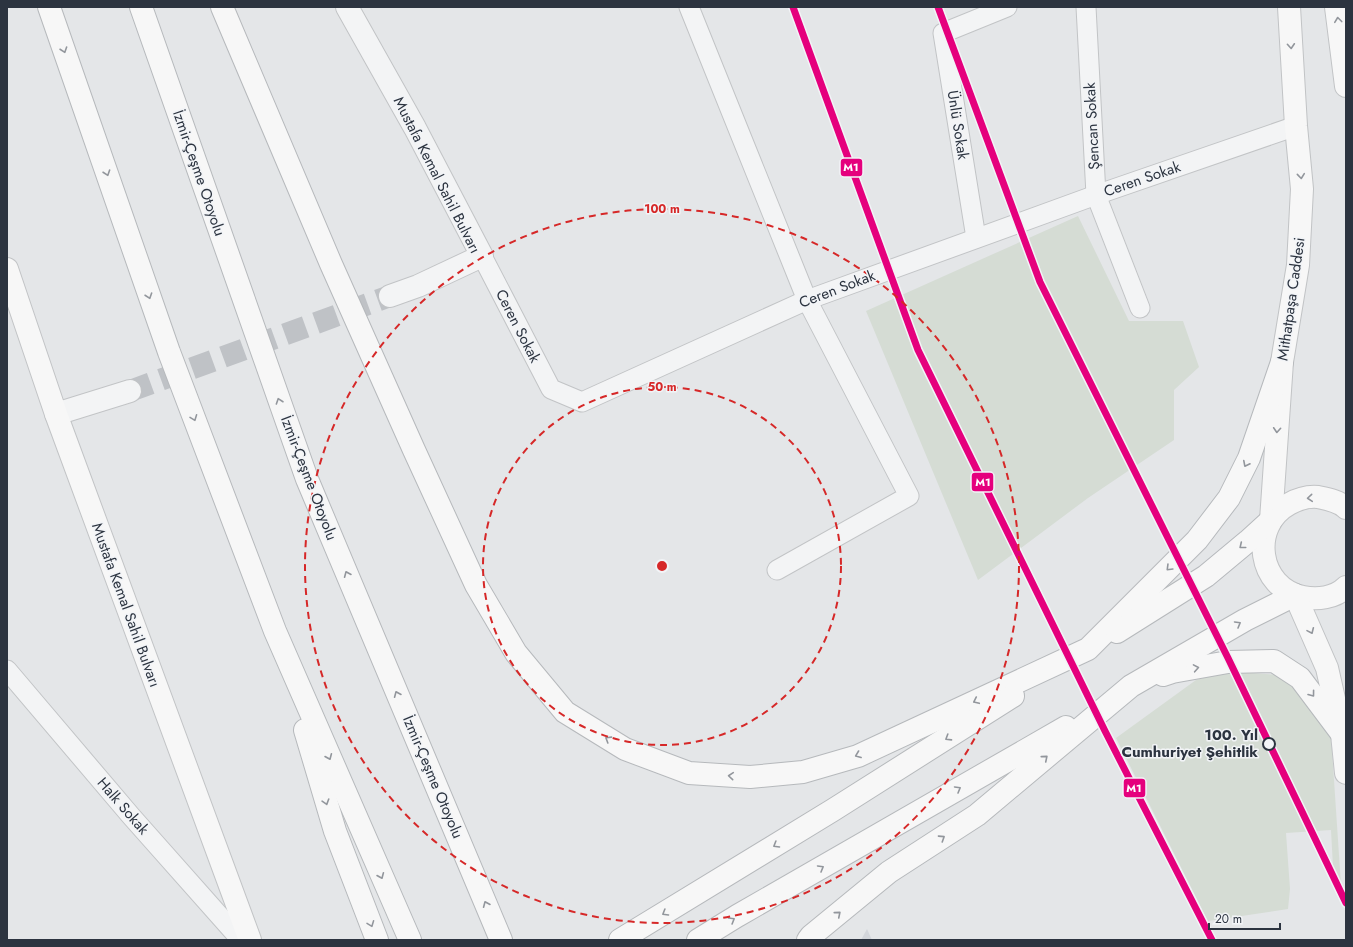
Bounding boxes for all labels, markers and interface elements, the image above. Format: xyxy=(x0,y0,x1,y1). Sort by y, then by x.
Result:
one-way arrow xyxy=(1334,16,1343,23)
one-way arrow xyxy=(1287,43,1296,49)
one-way arrow xyxy=(59,47,68,54)
street label: Şencan Sokak xyxy=(1079,81,1105,170)
street label: Ünlü Sokak xyxy=(942,89,974,162)
street label: Mustafa Kemal Sahil Bulvarı xyxy=(388,93,486,257)
street label: İzmir-Çeşme Otoyolu xyxy=(167,107,231,239)
street label: Ceren Sokak xyxy=(1101,155,1184,202)
line badge: M1 xyxy=(840,158,863,177)
text: M1 xyxy=(843,159,859,175)
one-way arrow xyxy=(102,170,110,177)
one-way arrow xyxy=(1296,172,1305,179)
text: 100 m xyxy=(644,200,680,218)
street label: Mithatpaşa Caddesi xyxy=(1271,236,1311,362)
street label: Ceren Sokak xyxy=(796,264,879,314)
street label: Ceren Sokak xyxy=(490,285,546,367)
one-way arrow xyxy=(145,292,153,299)
text: 50 m xyxy=(647,378,677,396)
one-way arrow xyxy=(276,398,284,405)
street label: İzmir-Çeşme Otoyolu xyxy=(275,413,343,543)
one-way arrow xyxy=(190,414,198,421)
one-way arrow xyxy=(1273,427,1282,433)
one-way arrow xyxy=(1243,460,1251,467)
line badge: M1 xyxy=(971,472,994,492)
text: M1 xyxy=(975,474,991,490)
one-way arrow xyxy=(1307,493,1313,502)
street label: Mustafa Kemal Sahil Bulvarı xyxy=(86,520,166,690)
one-way arrow xyxy=(1240,541,1247,548)
centre of rings xyxy=(655,559,669,573)
one-way arrow xyxy=(1166,563,1174,571)
one-way arrow xyxy=(344,571,352,579)
one-way arrow xyxy=(1234,622,1241,629)
one-way arrow xyxy=(1306,627,1314,634)
one-way arrow xyxy=(1193,664,1199,673)
one-way arrow xyxy=(1307,690,1314,697)
one-way arrow xyxy=(394,691,402,698)
one-way arrow xyxy=(973,696,980,704)
street label: İzmir-Çeşme Otoyolu xyxy=(397,712,469,842)
place label: 100. Yıl Cumhuriyet Şehitlik xyxy=(1121,724,1258,763)
one-way arrow xyxy=(945,733,952,740)
one-way arrow xyxy=(605,736,612,744)
marker: 100. Yıl Cumhuriyet Şehitlik xyxy=(1262,737,1276,751)
one-way arrow xyxy=(855,751,862,759)
one-way arrow xyxy=(325,753,333,760)
one-way arrow xyxy=(1040,756,1048,763)
one-way arrow xyxy=(728,771,734,780)
street label: Halk Sokak xyxy=(92,773,154,840)
line badge: M1 xyxy=(1123,778,1146,798)
text: M1 xyxy=(1126,780,1142,796)
one-way arrow xyxy=(954,787,961,794)
one-way arrow xyxy=(321,799,330,806)
one-way arrow xyxy=(938,835,945,843)
one-way arrow xyxy=(773,840,780,848)
one-way arrow xyxy=(817,866,824,873)
one-way arrow xyxy=(376,872,384,879)
one-way arrow xyxy=(483,901,491,909)
scale bar xyxy=(1209,905,1280,931)
one-way arrow xyxy=(662,908,669,915)
text: 20 m xyxy=(1215,910,1242,928)
one-way arrow xyxy=(833,912,840,919)
one-way arrow xyxy=(728,917,735,924)
one-way arrow xyxy=(367,921,375,928)

